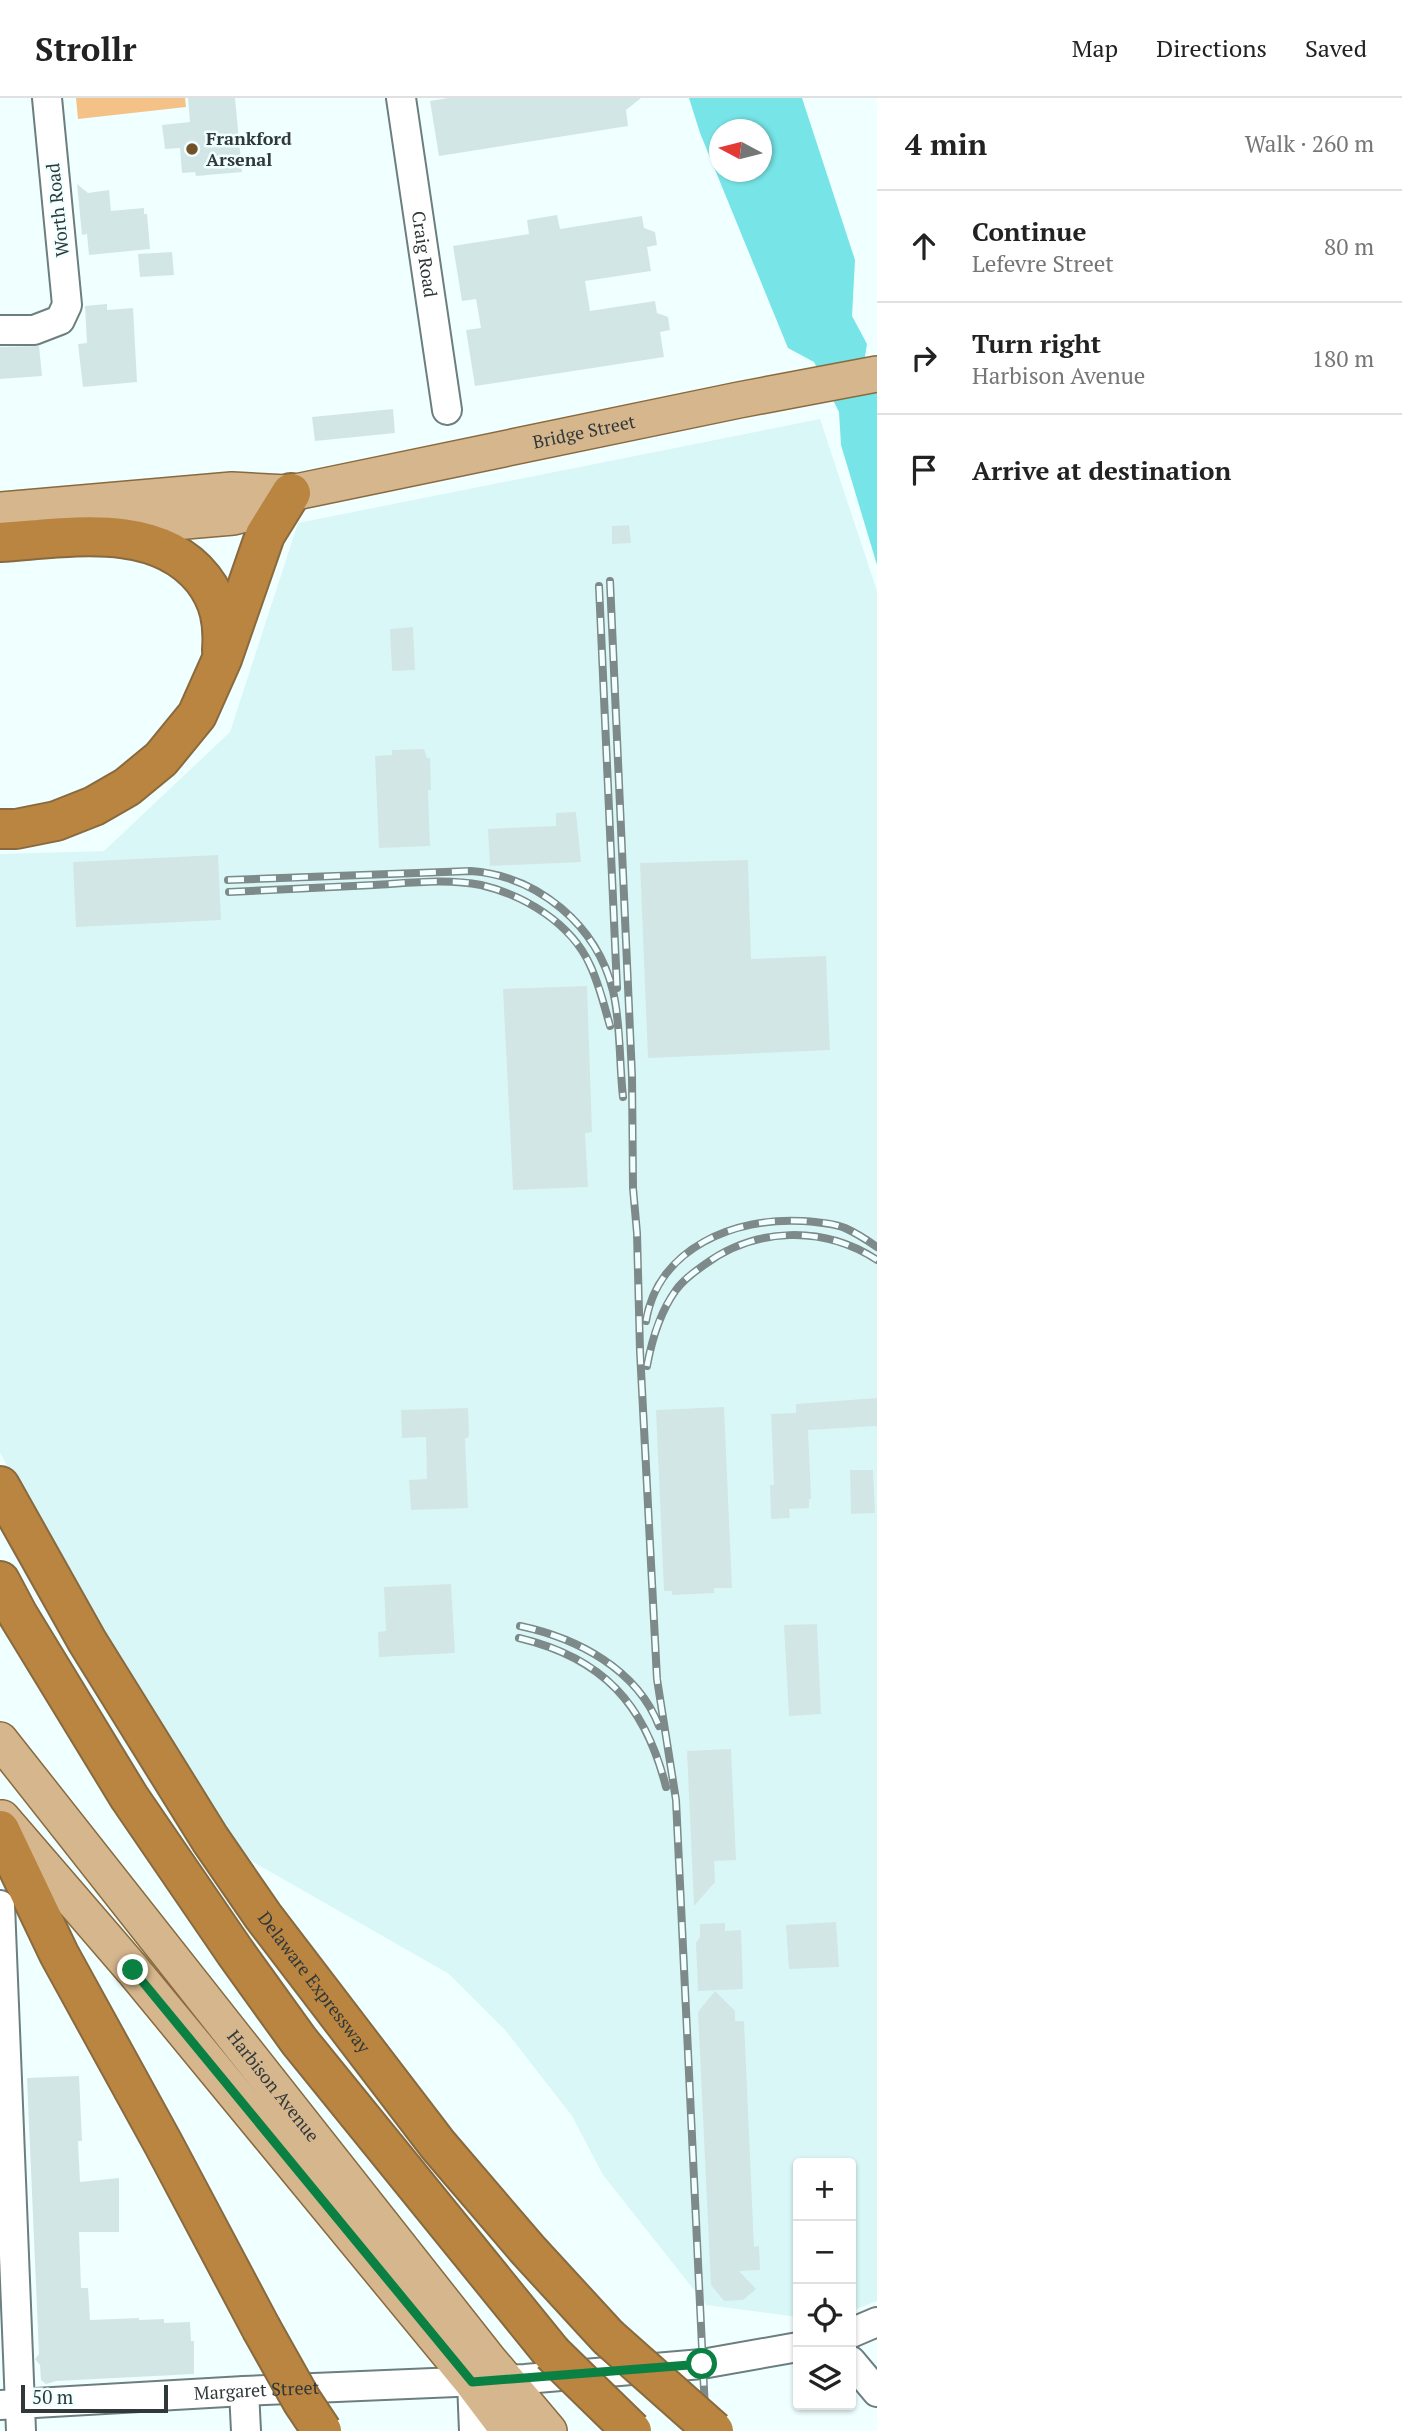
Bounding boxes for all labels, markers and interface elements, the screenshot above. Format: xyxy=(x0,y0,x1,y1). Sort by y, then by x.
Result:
text: Strollr xyxy=(35,27,137,70)
text: Map xyxy=(1072,32,1118,64)
text: Directions xyxy=(1156,32,1267,64)
text: Saved xyxy=(1305,32,1367,64)
north arrow xyxy=(709,119,772,182)
text: 4 min xyxy=(905,124,987,164)
place label: Frankford Arsenal xyxy=(206,126,292,171)
text: Walk · 260 m xyxy=(1245,128,1374,159)
marker: Frankford Arsenal xyxy=(184,141,200,157)
street label: Worth Road xyxy=(40,162,74,258)
street label: Craig Road xyxy=(407,209,443,299)
text: Continue xyxy=(972,214,1086,248)
icon: ahead xyxy=(905,227,943,265)
text: 80 m xyxy=(1324,231,1374,262)
text: Lefevre Street xyxy=(972,248,1114,279)
text: Turn right xyxy=(972,326,1101,360)
icon: right xyxy=(905,339,943,377)
text: 180 m xyxy=(1312,343,1374,374)
text: Harbison Avenue xyxy=(972,360,1145,391)
street label: Bridge Street xyxy=(530,409,638,454)
icon: arrive xyxy=(905,451,943,489)
text: Arrive at destination xyxy=(972,453,1231,487)
street label: Delaware Expressway xyxy=(253,1906,377,2058)
route end xyxy=(117,1954,148,1985)
street label: Harbison Avenue xyxy=(222,2025,325,2146)
map controls xyxy=(793,2158,856,2410)
button: + xyxy=(793,2158,856,2221)
button: − xyxy=(793,2221,856,2284)
button: locate xyxy=(793,2284,856,2347)
button: layers xyxy=(793,2347,856,2410)
route start xyxy=(686,2348,717,2379)
street label: Margaret Street xyxy=(193,2375,320,2405)
scale bar xyxy=(21,2382,168,2414)
text: 50 m xyxy=(32,2384,73,2409)

